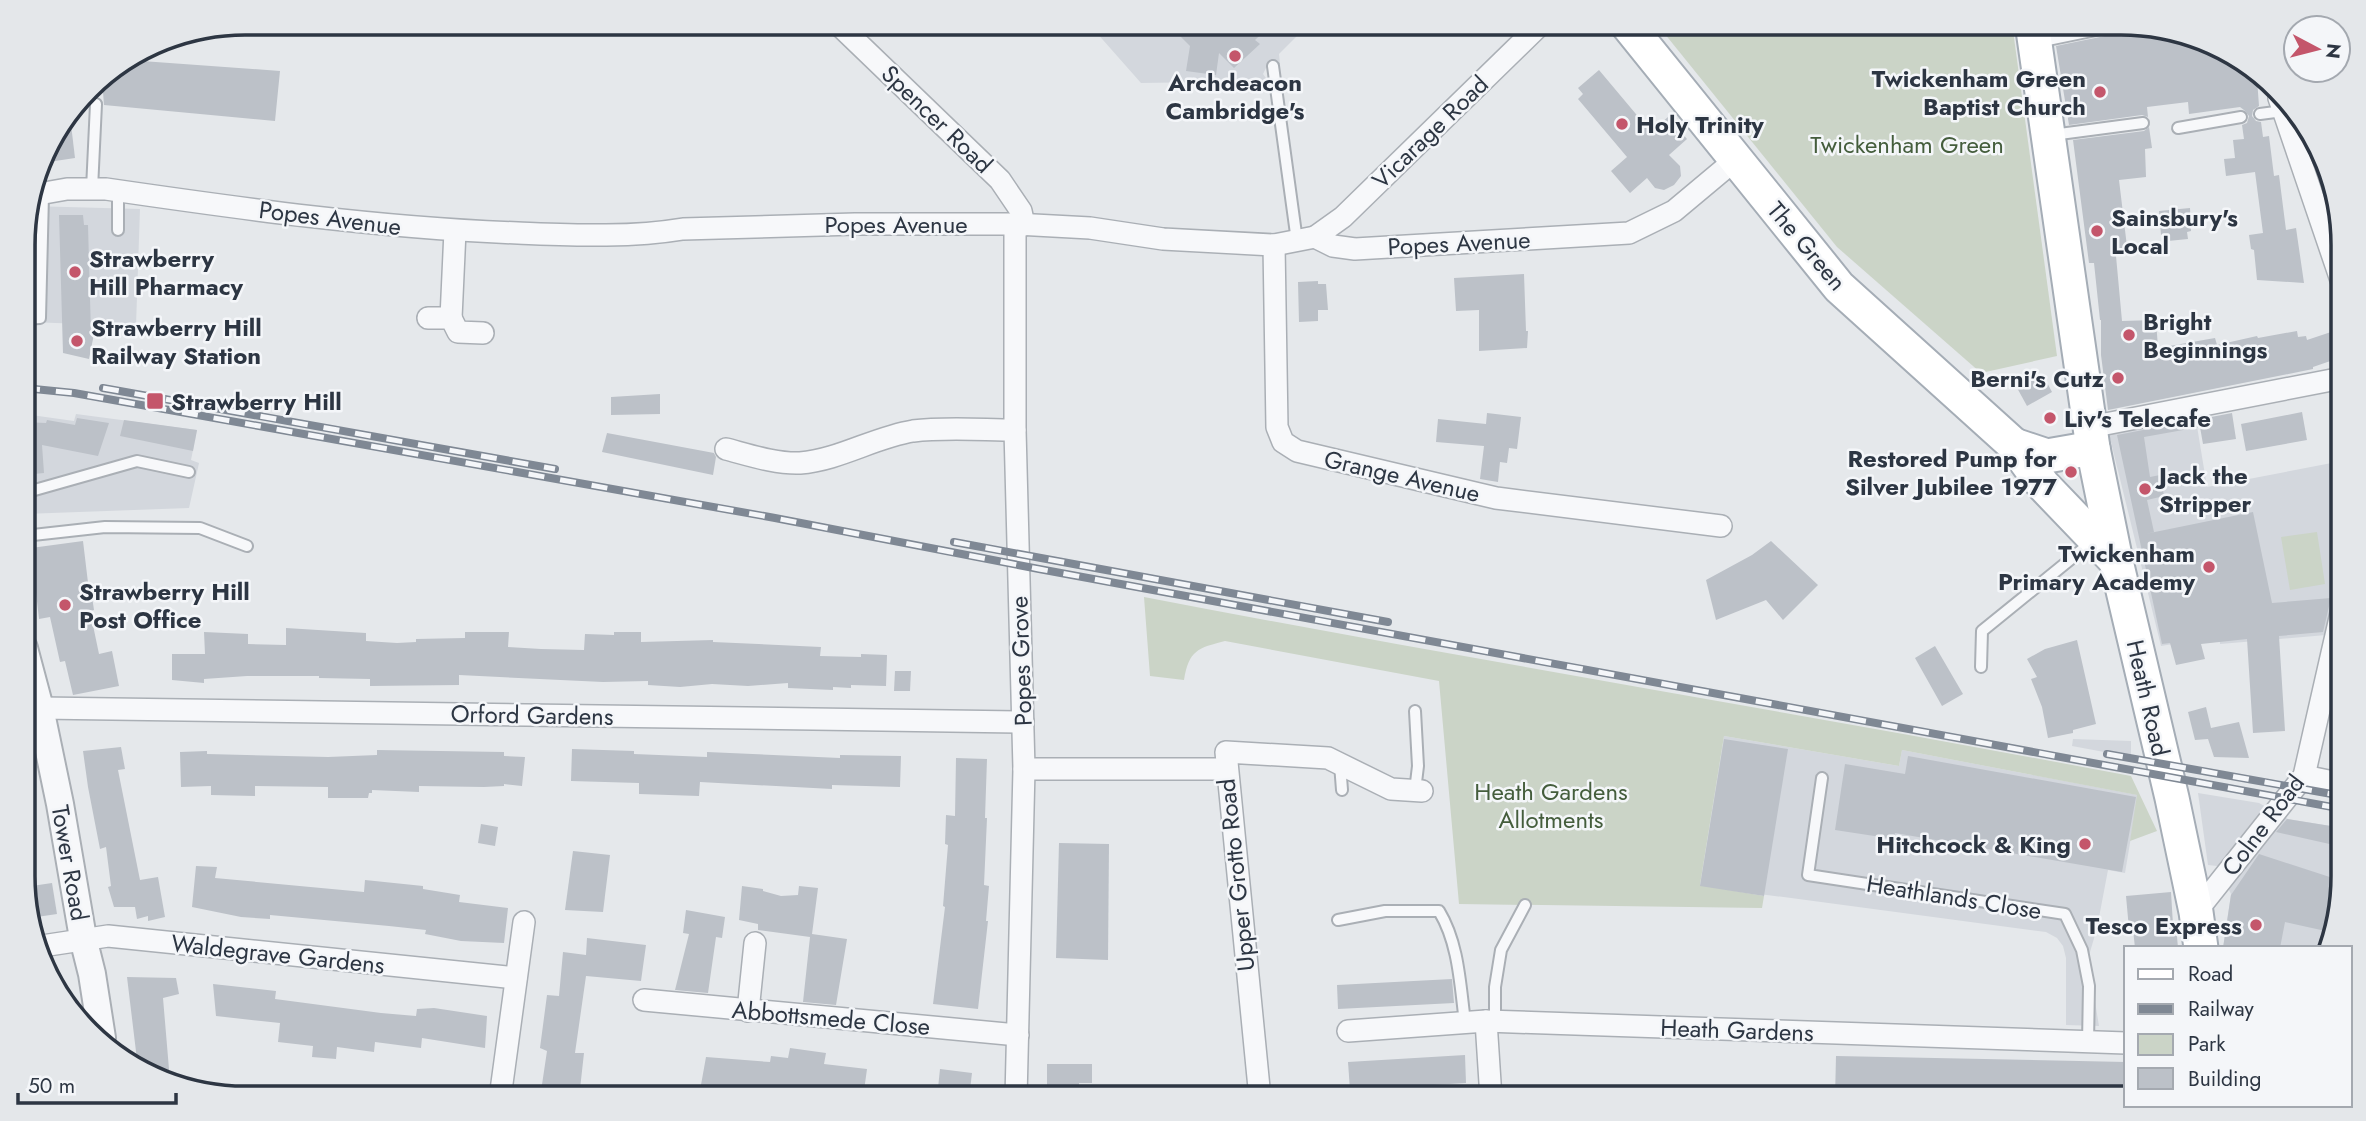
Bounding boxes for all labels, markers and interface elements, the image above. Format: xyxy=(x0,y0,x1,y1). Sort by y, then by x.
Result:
north arrow xyxy=(2282,14,2352,84)
text: N xyxy=(2319,42,2348,60)
marker: Archdeacon Cambridge's xyxy=(1227,48,1243,64)
street label: Spencer Road xyxy=(873,57,1001,181)
place label: Twickenham Green Baptist Church xyxy=(1872,61,2086,124)
place label: Archdeacon Cambridge's xyxy=(1165,65,1305,128)
street label: Vicarage Road xyxy=(1364,67,1496,197)
marker: Twickenham Green Baptist Church xyxy=(2092,84,2108,100)
place label: Holy Trinity xyxy=(1636,107,1764,142)
marker: Holy Trinity xyxy=(1614,116,1630,132)
park label: Twickenham Green xyxy=(1810,127,2004,162)
street label: Popes Avenue xyxy=(257,192,403,244)
street label: The Green xyxy=(1759,194,1855,298)
place label: Sainsbury's Local xyxy=(2111,200,2238,263)
street label: Popes Avenue xyxy=(824,207,968,242)
street label: Popes Avenue xyxy=(1387,222,1531,264)
marker: Sainsbury's Local xyxy=(2089,223,2105,239)
place label: Strawberry Hill Pharmacy xyxy=(89,241,244,304)
marker: Strawberry Hill Pharmacy xyxy=(67,264,83,280)
place label: Bright Beginnings xyxy=(2143,304,2268,367)
place label: Strawberry Hill Railway Station xyxy=(91,310,262,373)
marker: Bright Beginnings xyxy=(2121,327,2137,343)
marker: Strawberry Hill Railway Station xyxy=(69,333,85,349)
place label: Berni's Cutz xyxy=(1970,361,2104,396)
marker: Berni's Cutz xyxy=(2110,370,2126,386)
place label: Strawberry Hill xyxy=(171,384,342,419)
marker: Strawberry Hill xyxy=(145,391,165,411)
place label: Liv's Telecafe xyxy=(2064,401,2211,436)
marker: Liv's Telecafe xyxy=(2042,410,2058,426)
street label: Grange Avenue xyxy=(1321,441,1483,511)
place label: Restored Pump for Silver Jubilee 1977 xyxy=(1845,441,2058,504)
place label: Jack the Stripper xyxy=(2155,458,2251,521)
marker: Restored Pump for Silver Jubilee 1977 xyxy=(2063,464,2079,480)
marker: Jack the Stripper xyxy=(2137,481,2153,497)
place label: Twickenham Primary Academy xyxy=(1998,536,2195,599)
marker: Twickenham Primary Academy xyxy=(2201,559,2217,575)
place label: Strawberry Hill Post Office xyxy=(79,574,250,637)
street label: Popes Grove xyxy=(1001,595,1041,727)
marker: Strawberry Hill Post Office xyxy=(57,597,73,613)
street label: Heath Road xyxy=(2118,636,2178,760)
street label: Orford Gardens xyxy=(450,696,614,734)
street label: Colne Road xyxy=(2213,767,2313,883)
park label: Heath Gardens Allotments xyxy=(1474,774,1628,837)
street label: Upper Grotto Road xyxy=(1208,777,1264,973)
street label: Tower Road xyxy=(43,802,97,924)
place label: Hitchcock & King xyxy=(1876,827,2071,862)
marker: Hitchcock & King xyxy=(2077,836,2093,852)
street label: Heathlands Close xyxy=(1864,866,2044,928)
place label: Tesco Express xyxy=(2086,908,2242,943)
marker: Tesco Express xyxy=(2248,917,2264,933)
street label: Waldegrave Gardens xyxy=(170,925,386,983)
legend xyxy=(2124,946,2352,1107)
text: Road xyxy=(2188,959,2233,989)
street label: Abbottsmede Close xyxy=(730,992,932,1044)
text: Railway xyxy=(2188,994,2254,1024)
street label: Heath Gardens xyxy=(1660,1010,1814,1050)
text: Park xyxy=(2188,1029,2226,1059)
scale bar xyxy=(18,1062,175,1106)
text: Building xyxy=(2188,1064,2261,1094)
text: 50 m xyxy=(28,1071,75,1101)

